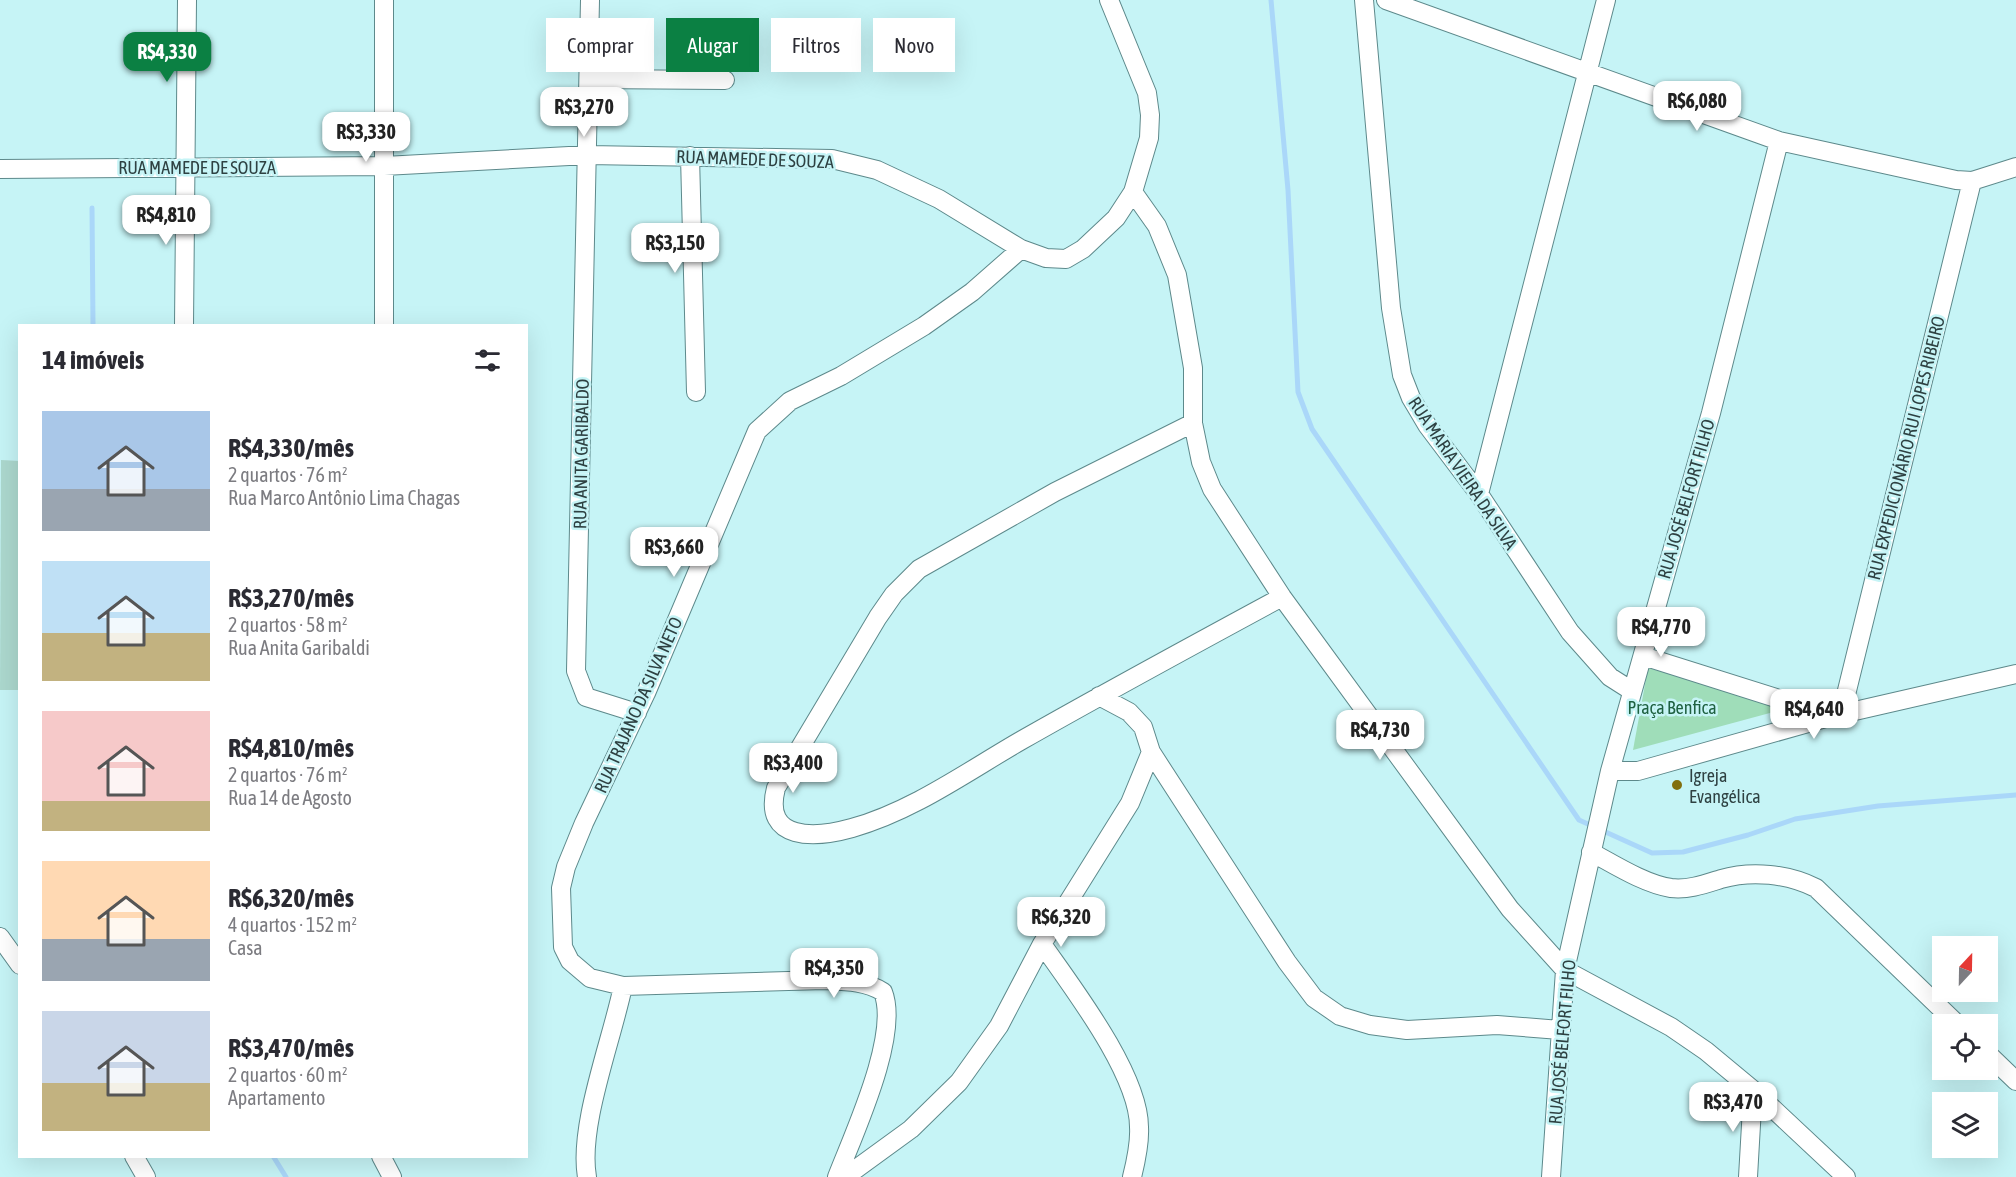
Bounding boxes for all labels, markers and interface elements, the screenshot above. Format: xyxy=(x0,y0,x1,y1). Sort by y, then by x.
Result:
chip: Comprar xyxy=(546,18,654,72)
chip: Alugar xyxy=(666,18,759,72)
chip: Filtros xyxy=(771,18,861,72)
chip: Novo xyxy=(873,18,955,72)
pin: R$4,330 xyxy=(112,32,222,83)
text: R$4,330 xyxy=(137,40,197,63)
pin: R$6,080 xyxy=(1642,81,1752,132)
pin: R$3,270 xyxy=(529,87,639,138)
text: R$6,080 xyxy=(1667,89,1727,112)
text: R$3,270 xyxy=(554,95,614,118)
pin: R$3,330 xyxy=(311,112,421,163)
text: R$3,330 xyxy=(336,120,396,143)
street label: RUA MAMEDE DE SOUZA xyxy=(676,146,834,172)
street label: RUA MAMEDE DE SOUZA xyxy=(118,157,276,178)
pin: R$4,810 xyxy=(111,195,221,246)
text: R$4,810 xyxy=(136,203,196,226)
pin: R$3,150 xyxy=(620,223,730,274)
text: R$3,150 xyxy=(645,231,705,254)
street label: RUA EXPEDICIONÁRIO RUI LOPES RIBEIRO xyxy=(1863,314,1949,582)
icon: filters xyxy=(471,344,504,377)
text: 14 imóveis xyxy=(42,345,144,375)
street label: RUA ANITA GARIBALDO xyxy=(569,379,593,529)
street label: RUA MARIA VIEIRA DA SILVA xyxy=(1404,393,1522,553)
street label: RUA JOSÉ BELFORT FILHO xyxy=(1653,417,1719,581)
text: R$4,330/mês xyxy=(228,433,354,463)
icon: home xyxy=(90,435,162,507)
text: 2 quartos · 76 m² xyxy=(228,463,348,486)
text: Rua Marco Antônio Lima Chagas xyxy=(228,486,460,509)
pin: R$3,660 xyxy=(619,527,729,578)
text: R$3,660 xyxy=(644,535,704,558)
text: R$3,270/mês xyxy=(228,583,354,613)
icon: home xyxy=(90,585,162,657)
pin: R$4,770 xyxy=(1606,607,1716,658)
text: 2 quartos · 58 m² xyxy=(228,613,348,636)
street label: RUA TRAJANO DA SILVA NETO xyxy=(590,614,686,796)
text: R$4,770 xyxy=(1631,615,1691,638)
text: Rua Anita Garibaldi xyxy=(228,636,370,659)
pin: R$4,640 xyxy=(1759,689,1869,740)
park label: Praça Benfica xyxy=(1627,697,1717,718)
text: R$4,640 xyxy=(1784,697,1844,720)
pin: R$4,730 xyxy=(1325,710,1435,761)
text: R$4,730 xyxy=(1350,718,1410,741)
text: R$4,810/mês xyxy=(228,733,354,763)
icon: home xyxy=(90,735,162,807)
pin: R$3,400 xyxy=(738,743,848,794)
text: R$3,400 xyxy=(763,751,823,774)
text: 2 quartos · 76 m² xyxy=(228,763,348,786)
place label: Igreja Evangélica xyxy=(1689,765,1761,807)
marker: Igreja Evangélica xyxy=(1670,778,1684,792)
text: Rua 14 de Agosto xyxy=(228,786,352,809)
text: R$6,320/mês xyxy=(228,883,354,913)
icon: home xyxy=(90,885,162,957)
pin: R$6,320 xyxy=(1006,897,1116,948)
text: R$6,320 xyxy=(1031,905,1091,928)
text: 4 quartos · 152 m² xyxy=(228,913,357,936)
text: Casa xyxy=(228,936,263,959)
north arrow xyxy=(1932,936,1998,1002)
map controls xyxy=(1932,936,1998,1158)
pin: R$4,350 xyxy=(779,948,889,999)
text: R$4,350 xyxy=(804,956,864,979)
street label: RUA JOSÉ BELFORT FILHO xyxy=(1544,959,1580,1125)
button: locate xyxy=(1932,1014,1998,1080)
text: R$3,470/mês xyxy=(228,1033,354,1063)
icon: home xyxy=(90,1035,162,1107)
text: 2 quartos · 60 m² xyxy=(228,1063,348,1086)
pin: R$3,470 xyxy=(1678,1082,1788,1133)
text: Apartamento xyxy=(228,1086,325,1109)
text: R$3,470 xyxy=(1703,1090,1763,1113)
button: layers xyxy=(1932,1092,1998,1158)

